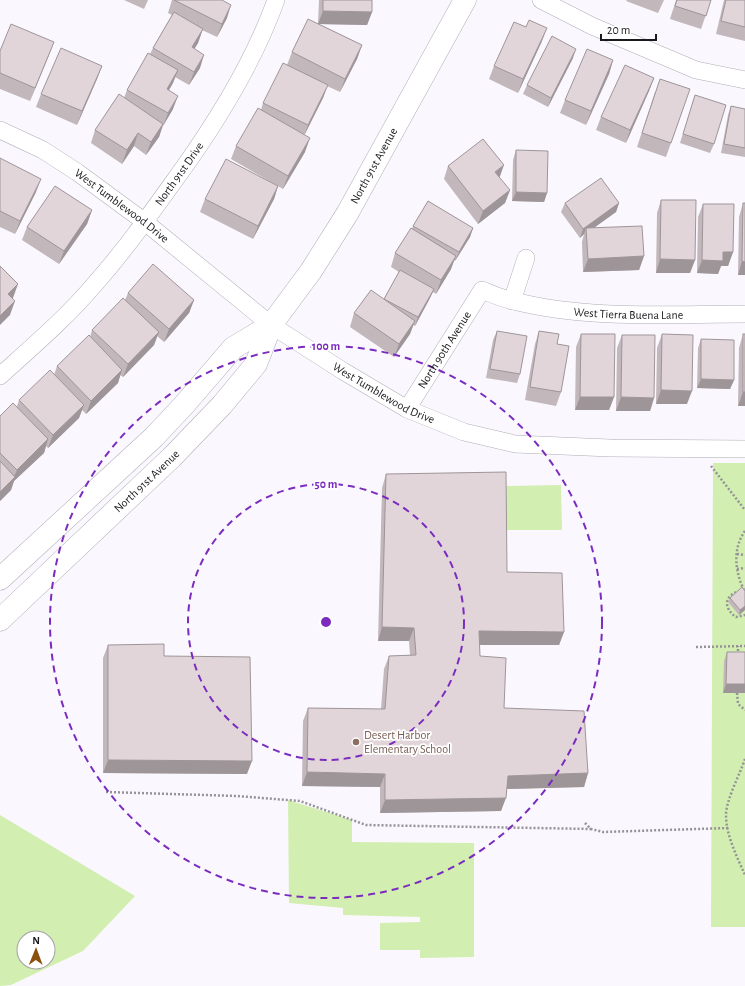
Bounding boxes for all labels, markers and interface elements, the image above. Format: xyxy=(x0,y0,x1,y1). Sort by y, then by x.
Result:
scale bar xyxy=(601,16,656,42)
text: 20 m xyxy=(607,24,630,36)
street label: North 91st Avenue xyxy=(348,126,399,206)
street label: North 91st Drive xyxy=(153,140,206,208)
street label: West Tumblewood Drive xyxy=(73,167,171,245)
street label: West Tierra Buena Lane xyxy=(573,305,683,321)
street label: North 90th Avenue xyxy=(416,309,473,391)
text: 100 m xyxy=(312,340,340,352)
street label: West Tumblewood Drive xyxy=(331,360,436,425)
street label: North 91st Avenue xyxy=(112,447,181,515)
text: 50 m xyxy=(315,478,338,490)
centre of rings xyxy=(319,615,333,629)
place label: Desert Harbor Elementary School xyxy=(364,729,451,756)
marker: Desert Harbor Elementary School xyxy=(351,737,361,747)
north arrow xyxy=(16,930,56,970)
text: N xyxy=(32,935,40,946)

